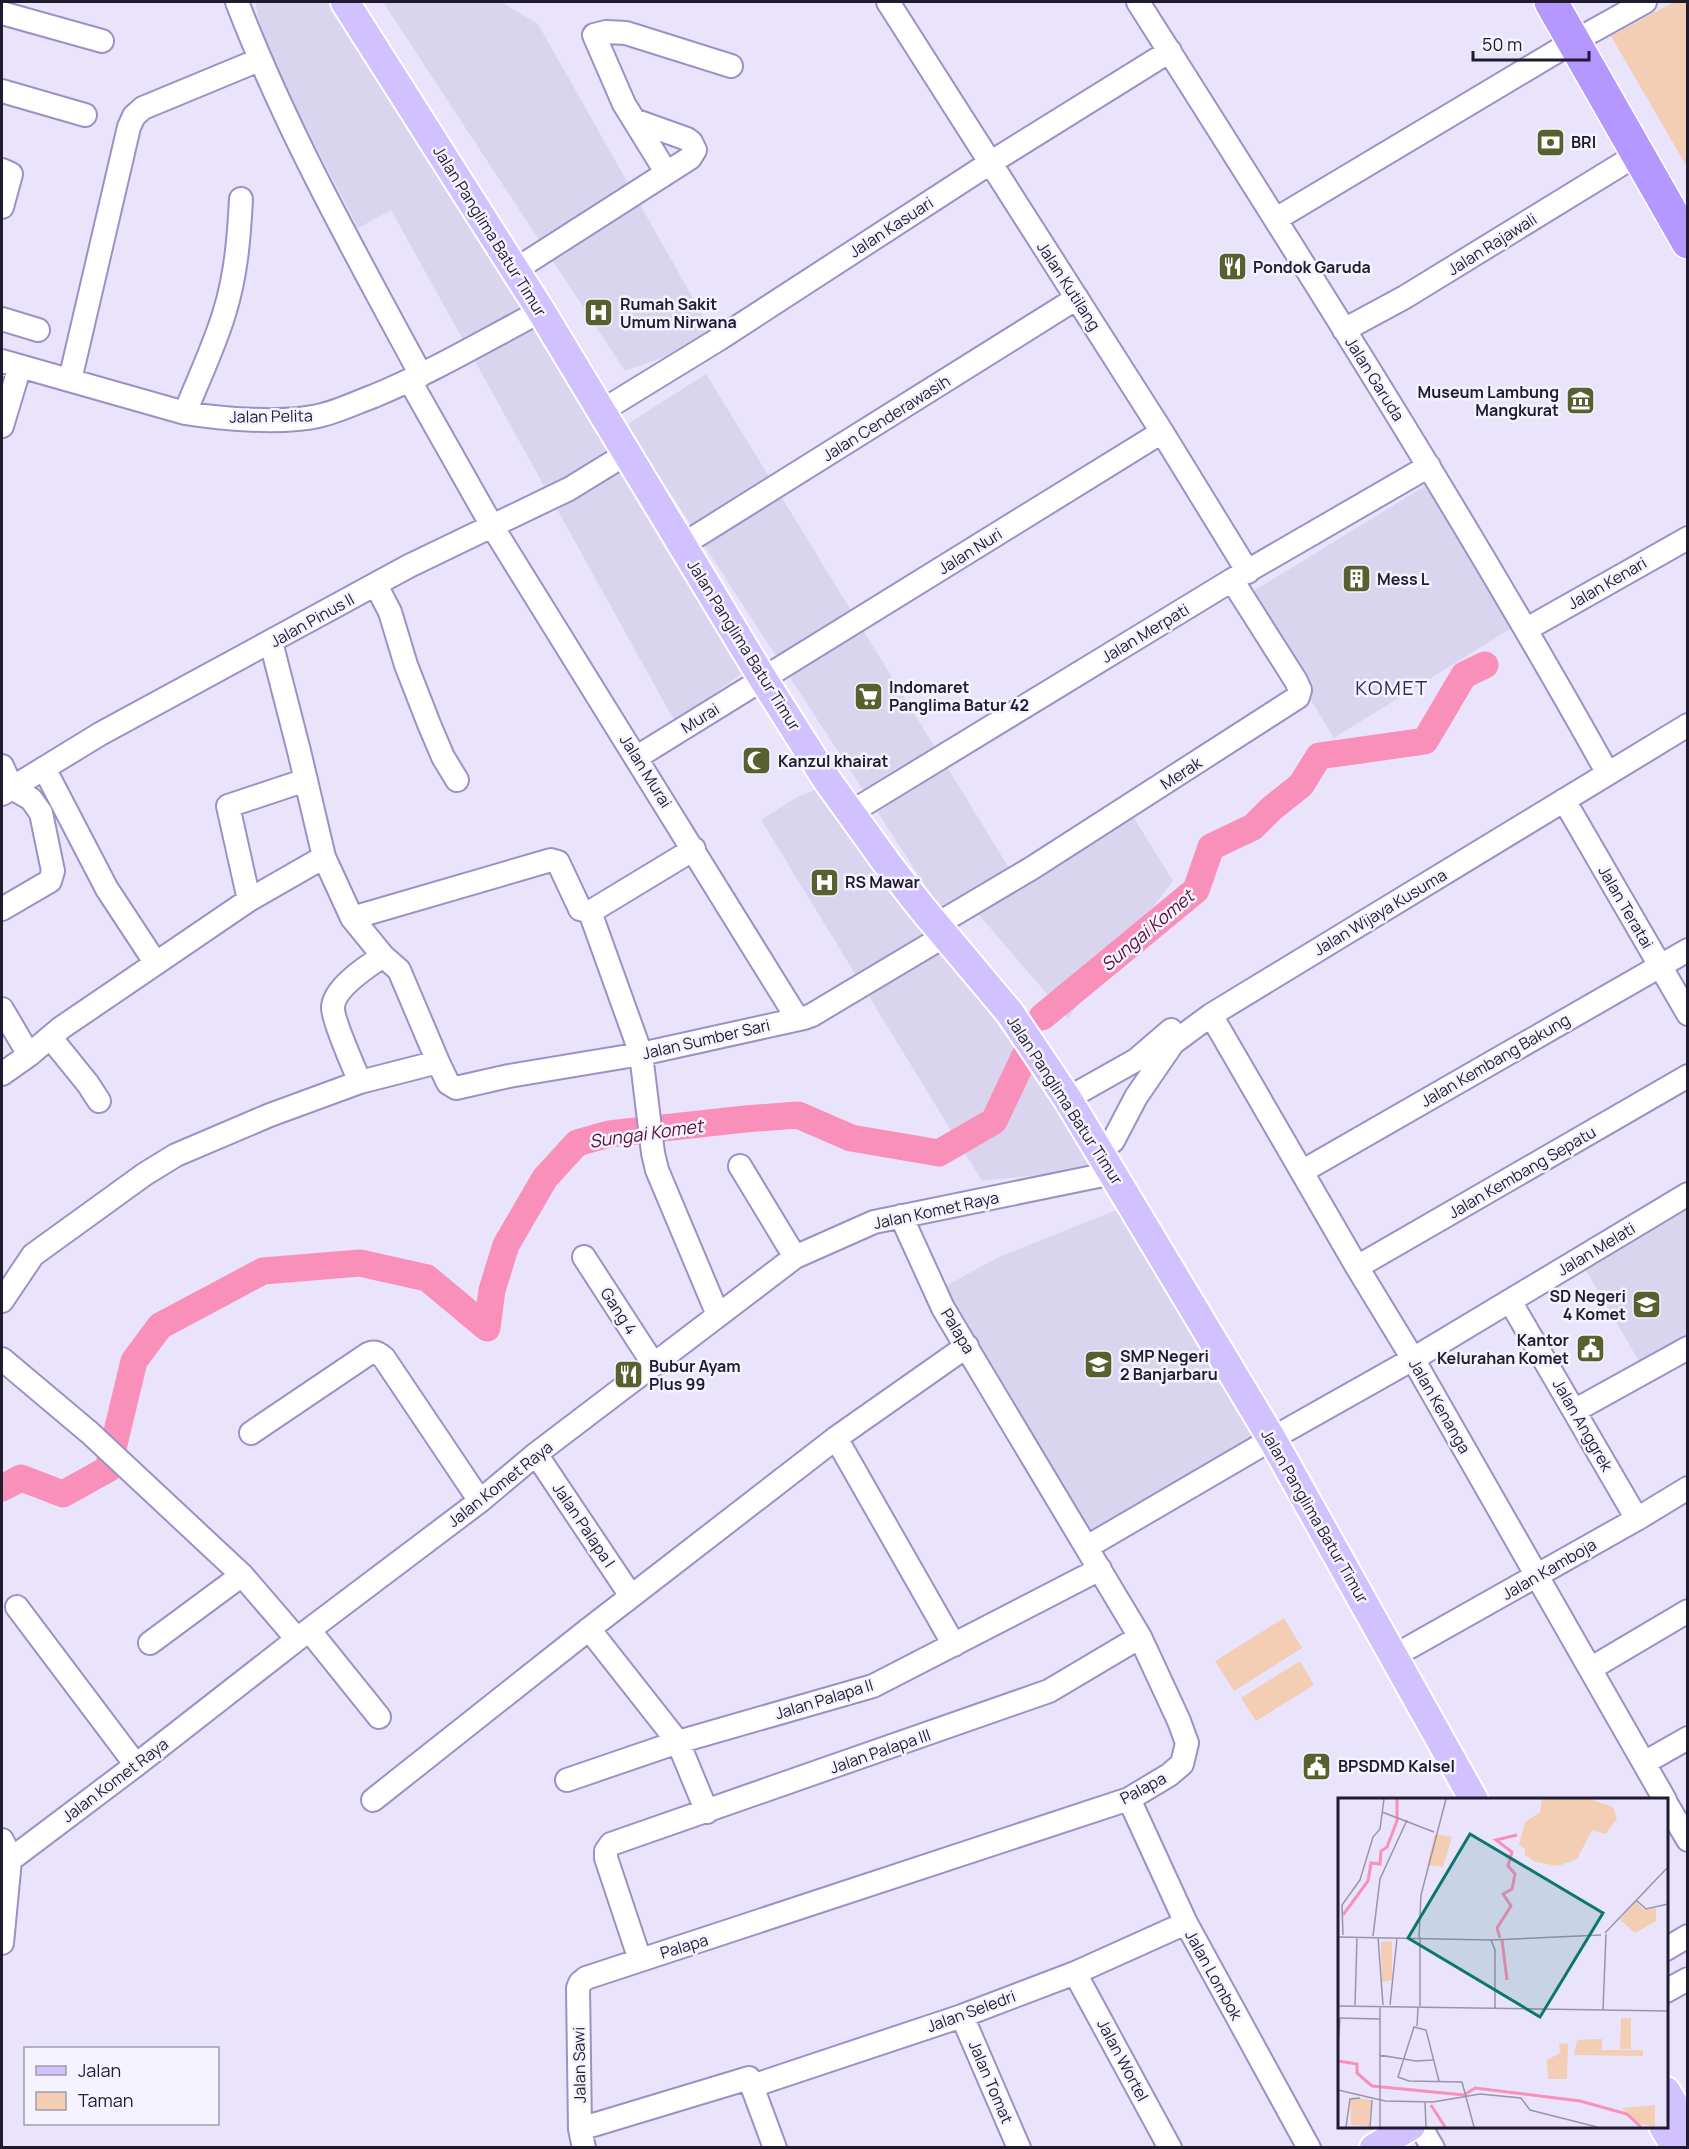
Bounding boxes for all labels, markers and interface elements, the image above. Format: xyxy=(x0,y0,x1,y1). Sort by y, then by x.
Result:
scale bar xyxy=(1473,24,1588,62)
text: 50 m xyxy=(1482,32,1522,56)
bank icon: BRI xyxy=(1534,126,1566,158)
place label: BRI xyxy=(1571,131,1596,153)
street label: Jalan Panglima Batur Timur xyxy=(428,141,552,321)
street label: Jalan Kasuari xyxy=(845,192,937,262)
street label: Jalan Rajawali xyxy=(1443,208,1541,280)
street label: Jalan Kutilang xyxy=(1032,237,1106,335)
restaurant icon: Pondok Garuda xyxy=(1216,251,1248,283)
place label: Pondok Garuda xyxy=(1253,256,1371,278)
place label: Rumah Sakit Umum Nirwana xyxy=(620,293,737,333)
hospital icon: Rumah Sakit Umum Nirwana xyxy=(583,297,615,329)
street label: Jalan Garuda xyxy=(1340,333,1410,425)
street label: Jalan Cenderawasih xyxy=(818,370,954,466)
place label: Museum Lambung Mangkurat xyxy=(1418,381,1559,421)
museum icon: Museum Lambung Mangkurat xyxy=(1564,385,1596,417)
street label: Jalan Pelita xyxy=(229,404,313,428)
street label: Jalan Nuri xyxy=(934,523,1006,579)
street label: Jalan Kenari xyxy=(1564,552,1650,614)
street label: Jalan Panglima Batur Timur xyxy=(682,555,806,735)
building icon: Mess L xyxy=(1340,563,1372,595)
place label: Mess L xyxy=(1377,568,1430,590)
street label: Jalan Pinus II xyxy=(266,588,358,652)
street label: Jalan Merpati xyxy=(1097,598,1193,668)
district label: KOMET xyxy=(1355,674,1429,701)
place label: Indomaret Panglima Batur 42 xyxy=(889,676,1029,716)
supermarket icon: Indomaret Panglima Batur 42 xyxy=(852,680,884,712)
street label: Murai xyxy=(677,698,723,738)
street label: Jalan Murai xyxy=(615,730,677,812)
mosque icon: Kanzul khairat xyxy=(741,745,773,777)
place label: Kanzul khairat xyxy=(778,750,889,772)
street label: Merak xyxy=(1156,751,1207,795)
street label: Jalan Teratai xyxy=(1593,861,1659,953)
street label: Jalan Wijaya Kusuma xyxy=(1309,864,1451,960)
hospital icon: RS Mawar xyxy=(808,866,840,898)
place label: RS Mawar xyxy=(845,871,920,893)
water label: Sungai Komet xyxy=(1095,883,1200,976)
street label: Jalan Kembang Bakung xyxy=(1416,1008,1574,1112)
street label: Jalan Panglima Batur Timur xyxy=(1002,1011,1128,1189)
street label: Jalan Sumber Sari xyxy=(640,1014,772,1064)
water label: Sungai Komet xyxy=(588,1113,706,1153)
street label: Jalan Kembang Sepatu xyxy=(1444,1121,1600,1223)
street label: Jalan Komet Raya xyxy=(871,1186,1001,1234)
street label: Jalan Melati xyxy=(1553,1217,1639,1281)
street label: Gang 4 xyxy=(596,1283,642,1339)
place label: SD Negeri 4 Komet xyxy=(1550,1285,1626,1325)
school or university icon: SD Negeri 4 Komet xyxy=(1631,1289,1663,1321)
street label: Palapa xyxy=(936,1304,980,1358)
place label: Kantor Kelurahan Komet xyxy=(1437,1329,1569,1369)
public building icon: Kantor Kelurahan Komet xyxy=(1574,1333,1606,1365)
place label: SMP Negeri 2 Banjarbaru xyxy=(1120,1345,1218,1385)
school or university icon: SMP Negeri 2 Banjarbaru xyxy=(1083,1349,1115,1381)
place label: Bubur Ayam Plus 99 xyxy=(649,1355,741,1395)
street label: Jalan Kenanga xyxy=(1404,1355,1476,1457)
restaurant icon: Bubur Ayam Plus 99 xyxy=(612,1359,644,1391)
street label: Jalan Anggrek xyxy=(1548,1375,1619,1476)
street label: Jalan Panglima Batur Timur xyxy=(1256,1425,1374,1607)
street label: Jalan Komet Raya xyxy=(443,1436,557,1532)
street label: Jalan Palapa I xyxy=(548,1478,620,1572)
street label: Jalan Kamboja xyxy=(1498,1533,1600,1605)
street label: Jalan Palapa II xyxy=(772,1674,876,1724)
street label: Jalan Palapa III xyxy=(827,1723,933,1779)
street label: Jalan Komet Raya xyxy=(57,1733,173,1827)
public building icon: BPSDMD Kalsel xyxy=(1301,1750,1333,1782)
place label: BPSDMD Kalsel xyxy=(1338,1755,1455,1777)
street label: Palapa xyxy=(1116,1767,1170,1809)
inset map xyxy=(1338,1798,1668,2128)
street label: Jalan Lombok xyxy=(1180,1926,1248,2025)
street label: Palapa xyxy=(657,1928,711,1964)
street label: Jalan Seledri xyxy=(924,1985,1018,2037)
street label: Jalan Wortel xyxy=(1092,2015,1154,2105)
street label: Jalan Sawi xyxy=(567,2027,591,2103)
street label: Jalan Tomat xyxy=(964,2037,1018,2127)
legend xyxy=(24,2047,219,2125)
text: Jalan xyxy=(78,2058,121,2082)
text: Taman xyxy=(78,2088,133,2112)

